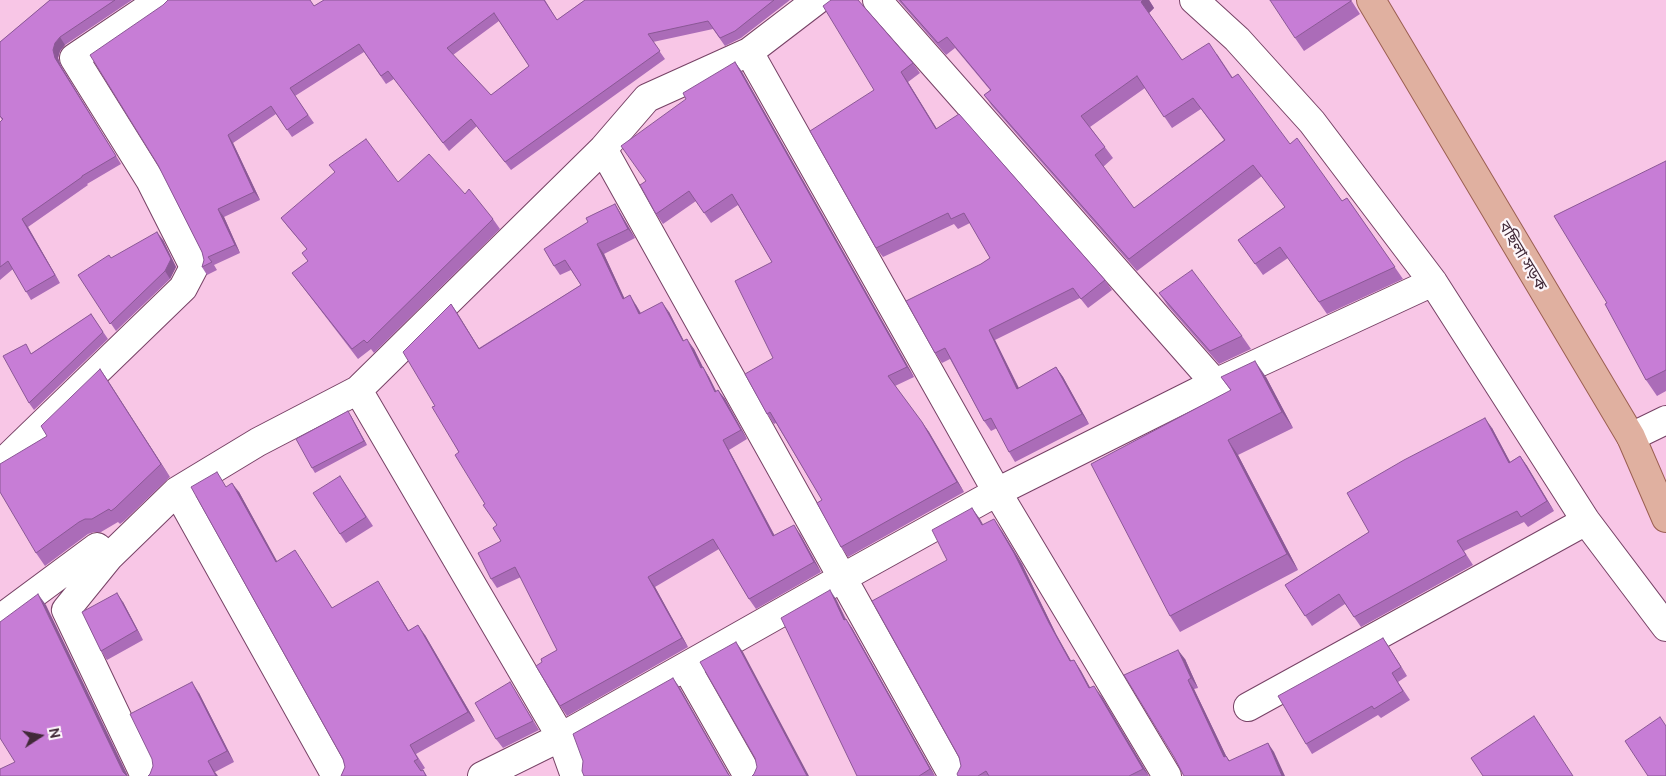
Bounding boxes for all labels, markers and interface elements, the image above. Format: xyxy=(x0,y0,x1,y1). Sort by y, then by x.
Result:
street label: বছিলা সড়ক xyxy=(1495,218,1551,294)
north arrow xyxy=(15,711,65,761)
text: N xyxy=(46,726,64,740)

